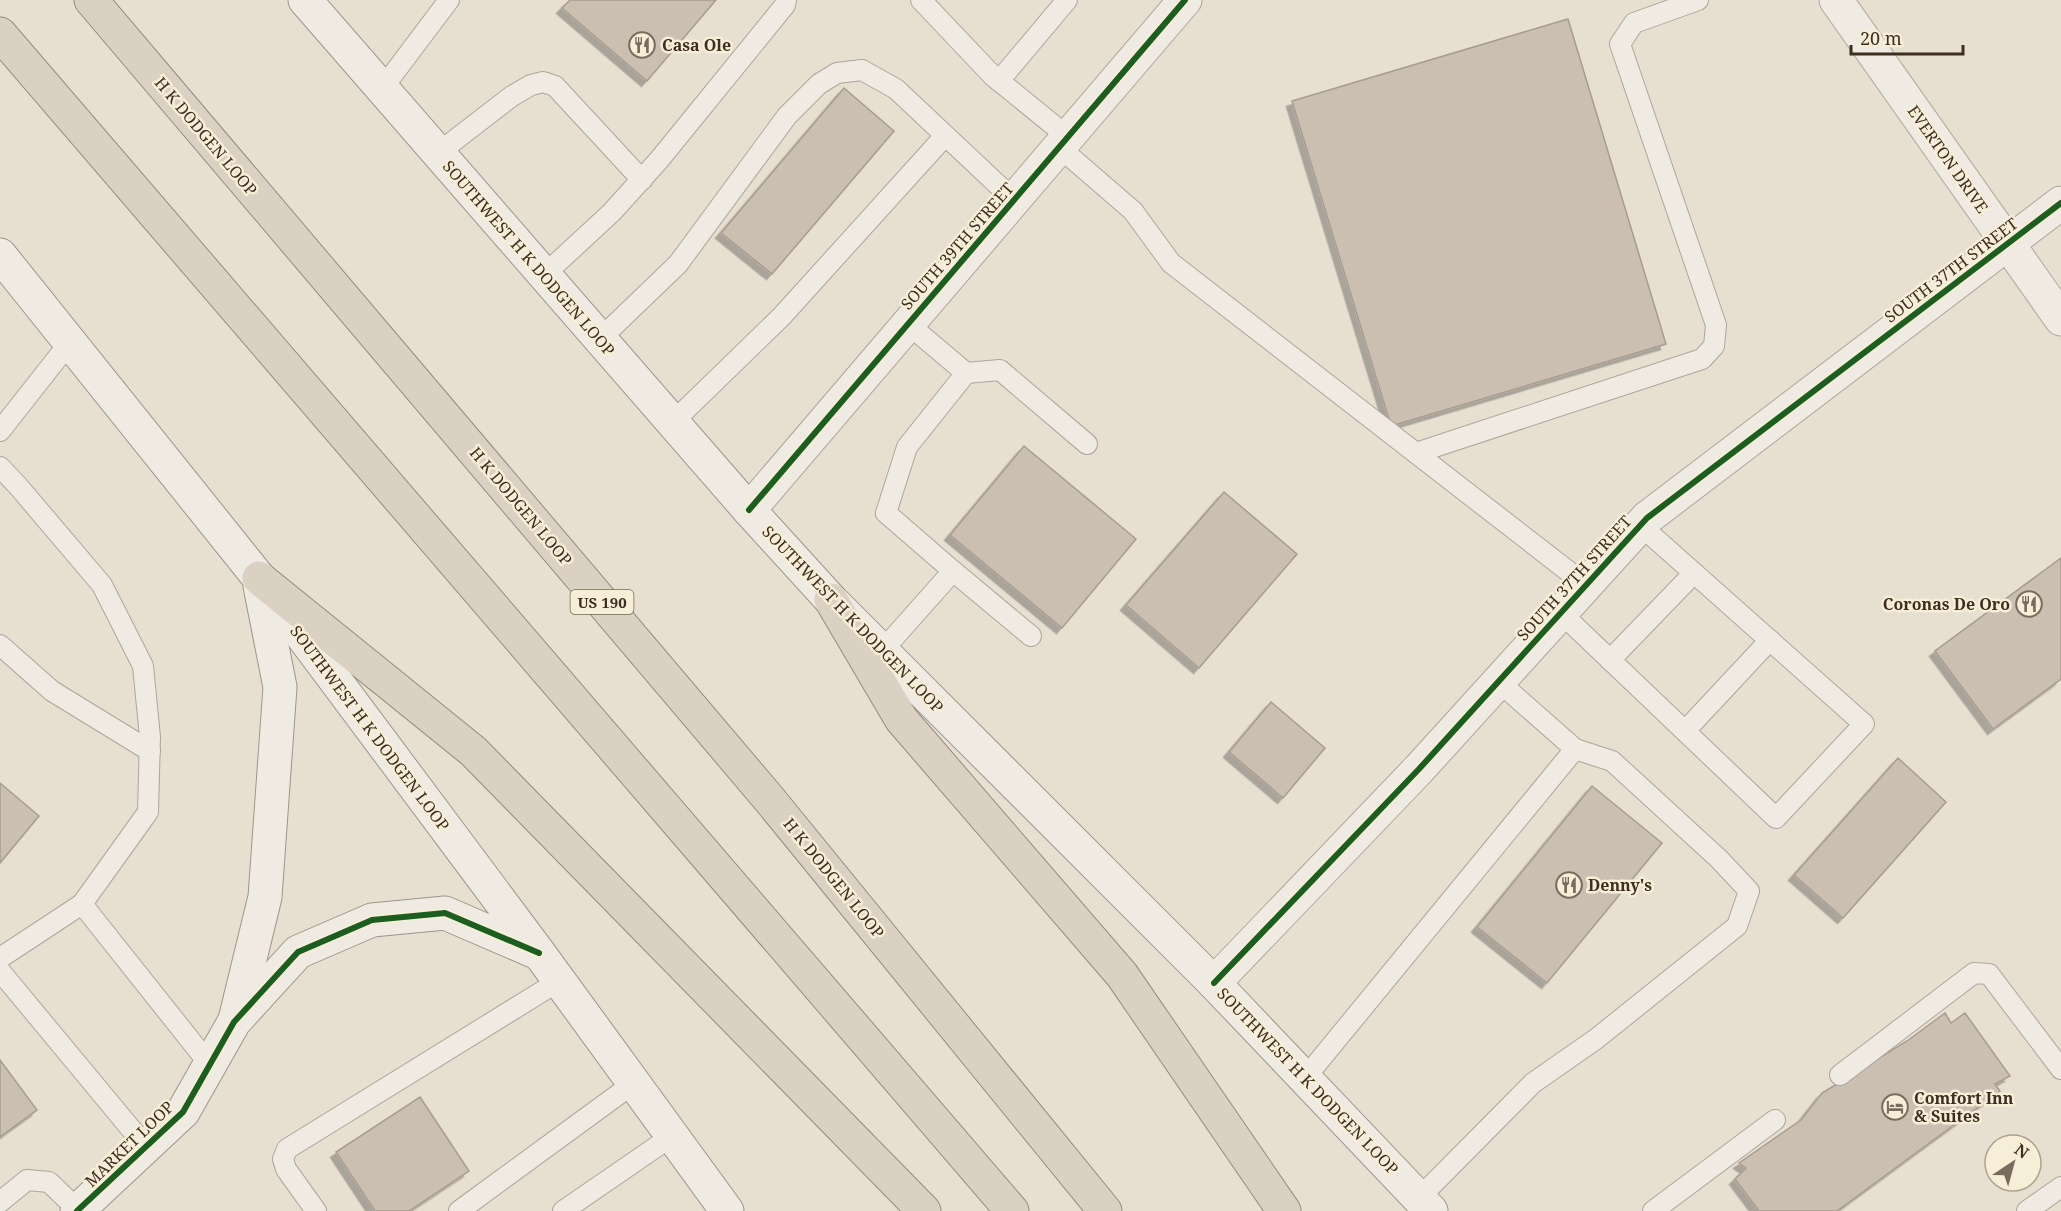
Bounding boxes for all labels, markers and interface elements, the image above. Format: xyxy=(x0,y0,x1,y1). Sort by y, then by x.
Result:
scale bar xyxy=(1851,18,1964,56)
text: 20 m xyxy=(1860,26,1902,50)
restaurant icon: Casa Ole xyxy=(627,30,657,60)
place label: Casa Ole xyxy=(662,34,731,56)
street label: H K DODGEN LOOP xyxy=(150,72,262,200)
street label: EVERTON DRIVE xyxy=(1903,101,1993,217)
street label: SOUTHWEST H K DODGEN LOOP xyxy=(438,156,620,361)
street label: SOUTH 39TH STREET xyxy=(896,178,1018,314)
street label: SOUTH 37TH STREET xyxy=(1880,212,2022,327)
street label: H K DODGEN LOOP xyxy=(465,442,577,570)
street label: SOUTH 37TH STREET xyxy=(1512,510,1636,645)
street label: SOUTHWEST H K DODGEN LOOP xyxy=(758,521,949,718)
restaurant icon: Coronas De Oro xyxy=(2014,589,2044,619)
road number: US 190 xyxy=(570,590,634,614)
place label: Coronas De Oro xyxy=(1883,593,2010,615)
street label: SOUTHWEST H K DODGEN LOOP xyxy=(285,621,455,836)
street label: H K DODGEN LOOP xyxy=(779,813,889,943)
restaurant icon: Denny's xyxy=(1554,870,1584,900)
place label: Denny's xyxy=(1588,874,1652,896)
street label: SOUTHWEST H K DODGEN LOOP xyxy=(1213,983,1404,1180)
place label: Comfort Inn & Suites xyxy=(1914,1087,2014,1127)
hotel icon: Comfort Inn & Suites xyxy=(1880,1092,1910,1122)
street label: MARKET LOOP xyxy=(80,1096,178,1192)
north arrow xyxy=(1983,1133,2043,1193)
text: N xyxy=(2010,1138,2034,1164)

